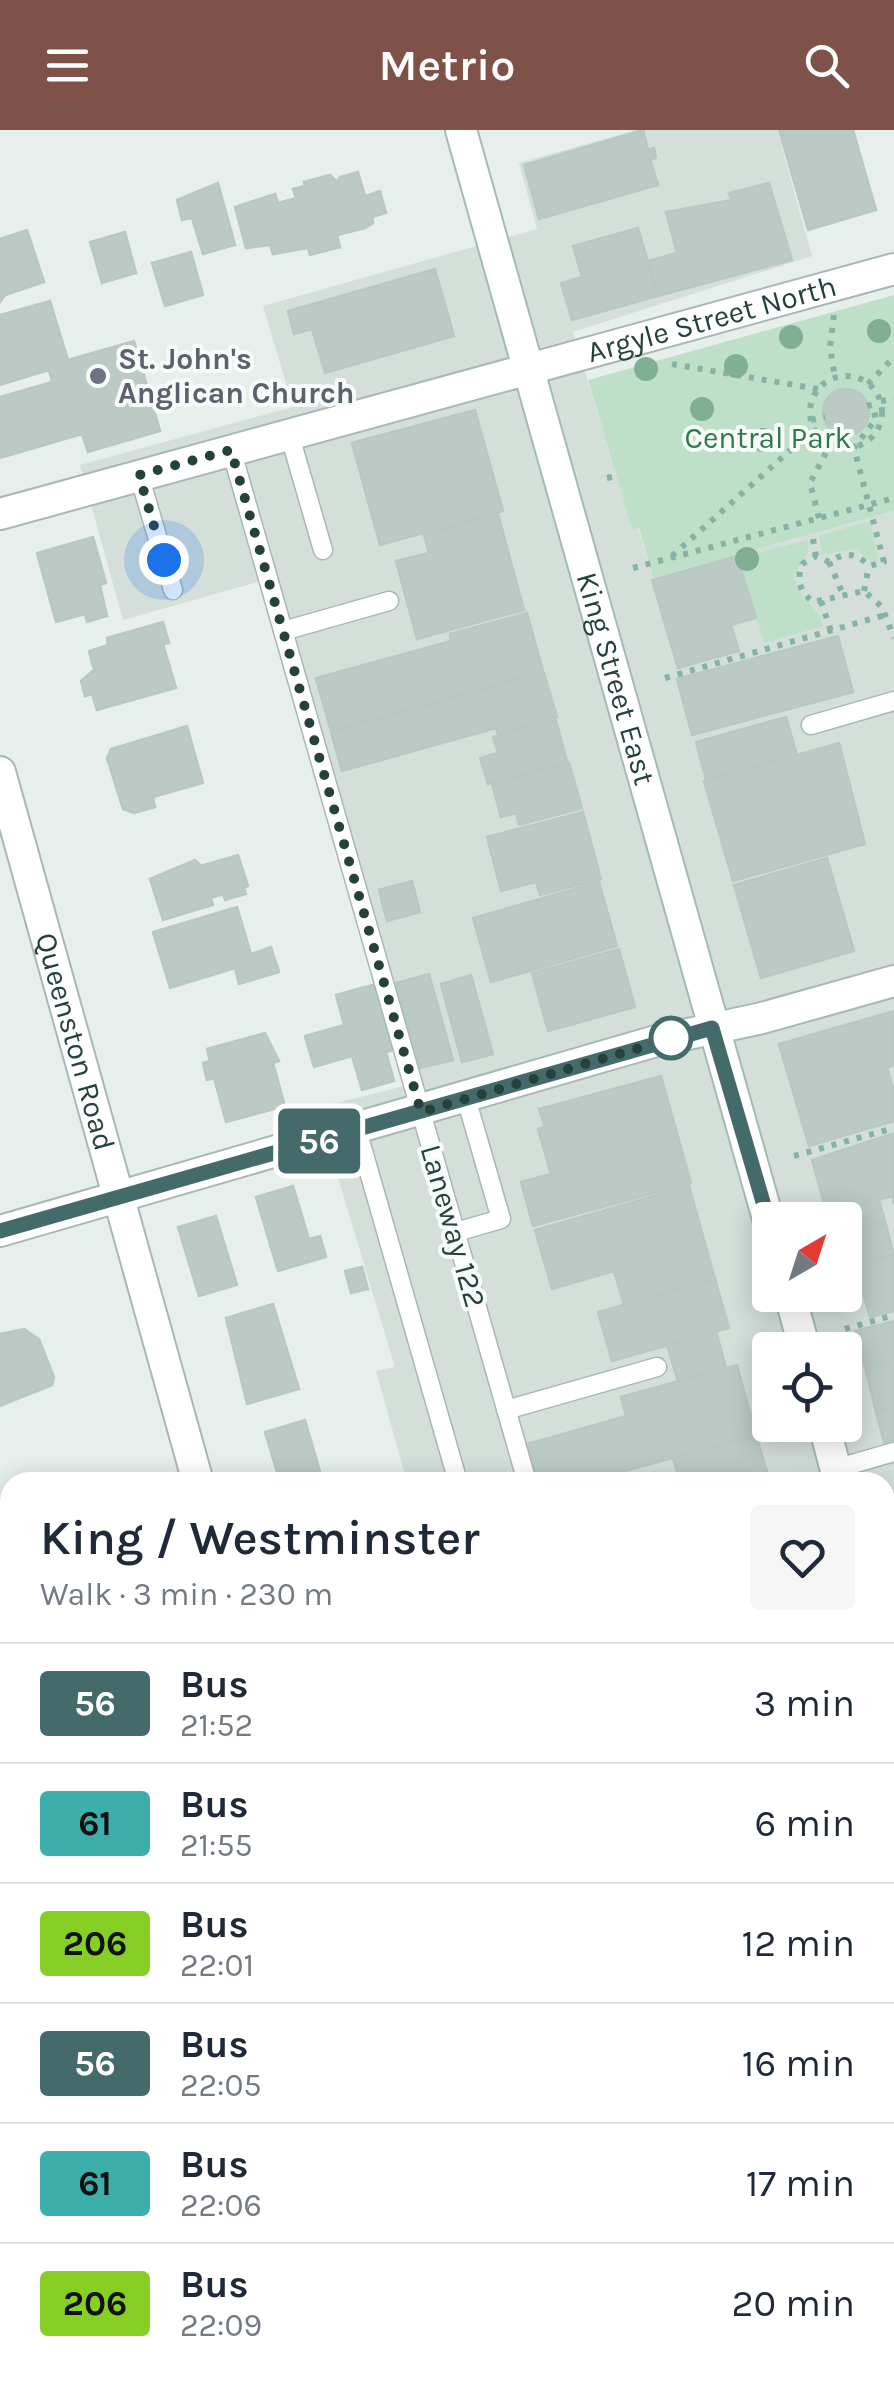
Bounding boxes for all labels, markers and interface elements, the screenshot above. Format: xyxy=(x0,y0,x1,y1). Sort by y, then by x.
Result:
icon: menu xyxy=(40,38,95,93)
icon: search xyxy=(799,38,854,93)
text: Metrio xyxy=(378,39,516,91)
street label: Argyle Street North xyxy=(583,268,840,370)
place label: St. John's Anglican Church xyxy=(118,341,354,411)
marker: St. John's Anglican Church xyxy=(87,365,109,387)
park label: Central Park xyxy=(685,420,851,456)
your location xyxy=(139,535,189,585)
street label: King Street East xyxy=(569,568,663,789)
street label: Queenston Road xyxy=(28,929,123,1155)
unlabelled marker xyxy=(650,1017,692,1059)
line badge: 56 xyxy=(274,1108,364,1174)
text: 56 xyxy=(298,1121,340,1162)
street label: Laneway 122 xyxy=(413,1140,493,1312)
north arrow xyxy=(752,1202,862,1312)
map controls xyxy=(752,1202,862,1442)
button: locate xyxy=(752,1332,862,1442)
button: heart xyxy=(750,1505,855,1610)
text: King / Westminster xyxy=(40,1510,480,1566)
text: Walk · 3 min · 230 m xyxy=(40,1576,333,1613)
text: Bus xyxy=(180,1662,249,1707)
text: 3 min xyxy=(754,1681,855,1726)
text: 56 xyxy=(74,1683,116,1724)
text: 21:52 xyxy=(180,1707,253,1744)
text: Bus xyxy=(180,1782,249,1827)
text: 6 min xyxy=(754,1801,855,1846)
text: 61 xyxy=(78,1803,112,1844)
text: 21:55 xyxy=(180,1827,253,1864)
text: Bus xyxy=(180,1902,249,1947)
text: 12 min xyxy=(742,1921,855,1966)
text: 206 xyxy=(63,1923,127,1964)
text: 22:01 xyxy=(180,1947,254,1984)
text: Bus xyxy=(180,2022,249,2067)
text: 16 min xyxy=(742,2041,855,2086)
text: 56 xyxy=(74,2043,116,2084)
text: 22:05 xyxy=(180,2067,262,2104)
text: Bus xyxy=(180,2142,249,2187)
text: 17 min xyxy=(746,2161,855,2206)
text: 61 xyxy=(78,2163,112,2204)
text: 22:06 xyxy=(180,2187,262,2224)
text: Bus xyxy=(180,2262,249,2307)
text: 20 min xyxy=(732,2281,855,2326)
text: 206 xyxy=(63,2283,127,2324)
text: 22:09 xyxy=(180,2307,262,2344)

